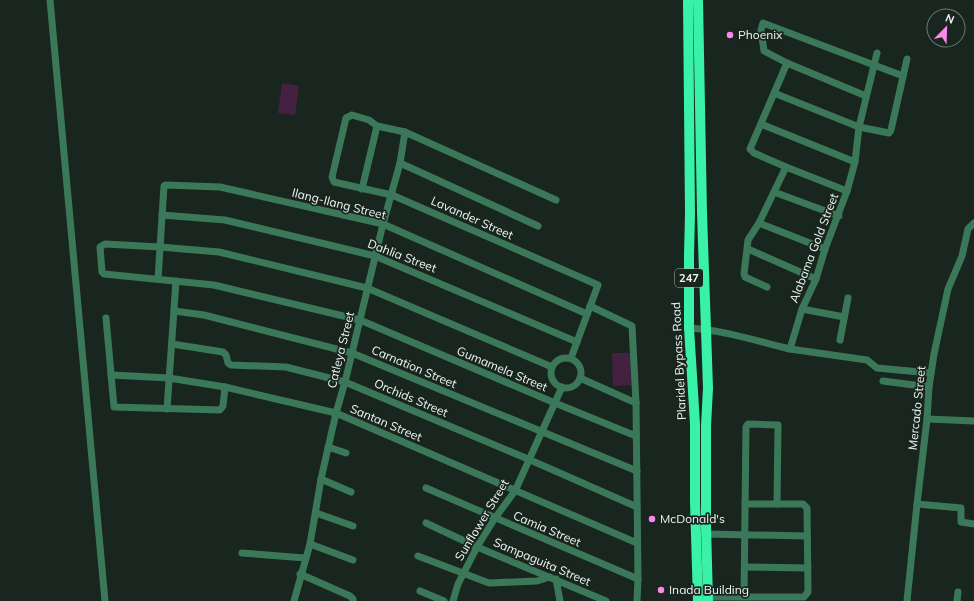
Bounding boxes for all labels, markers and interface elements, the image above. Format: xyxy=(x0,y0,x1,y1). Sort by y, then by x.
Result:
north arrow xyxy=(926,8,966,48)
text: N xyxy=(943,11,956,27)
place label: Phoenix xyxy=(738,27,783,42)
marker: Phoenix xyxy=(725,30,735,40)
street label: Ilang-Ilang Street xyxy=(291,185,388,222)
street label: Alabama Gold Street xyxy=(786,191,841,305)
street label: Lavander Street xyxy=(429,193,516,242)
street label: Dahlia Street xyxy=(366,236,439,276)
road number: 247 xyxy=(675,269,703,287)
street label: Plaridel Bypass Road xyxy=(668,302,689,420)
street label: Catleya Street xyxy=(324,310,357,390)
street label: Carnation Street xyxy=(369,342,459,391)
street label: Gumamela Street xyxy=(455,343,550,394)
street label: Mercado Street xyxy=(905,365,928,451)
street label: Orchids Street xyxy=(372,375,450,420)
street label: Santan Street xyxy=(348,401,424,444)
street label: Sunflower Street xyxy=(451,476,512,563)
street label: Camia Street xyxy=(511,508,583,550)
place label: McDonald's xyxy=(660,511,725,526)
marker: McDonald's xyxy=(647,514,657,524)
street label: Sampaguita Street xyxy=(491,534,593,589)
place label: Inada Building xyxy=(669,582,749,597)
marker: Inada Building xyxy=(656,585,666,595)

